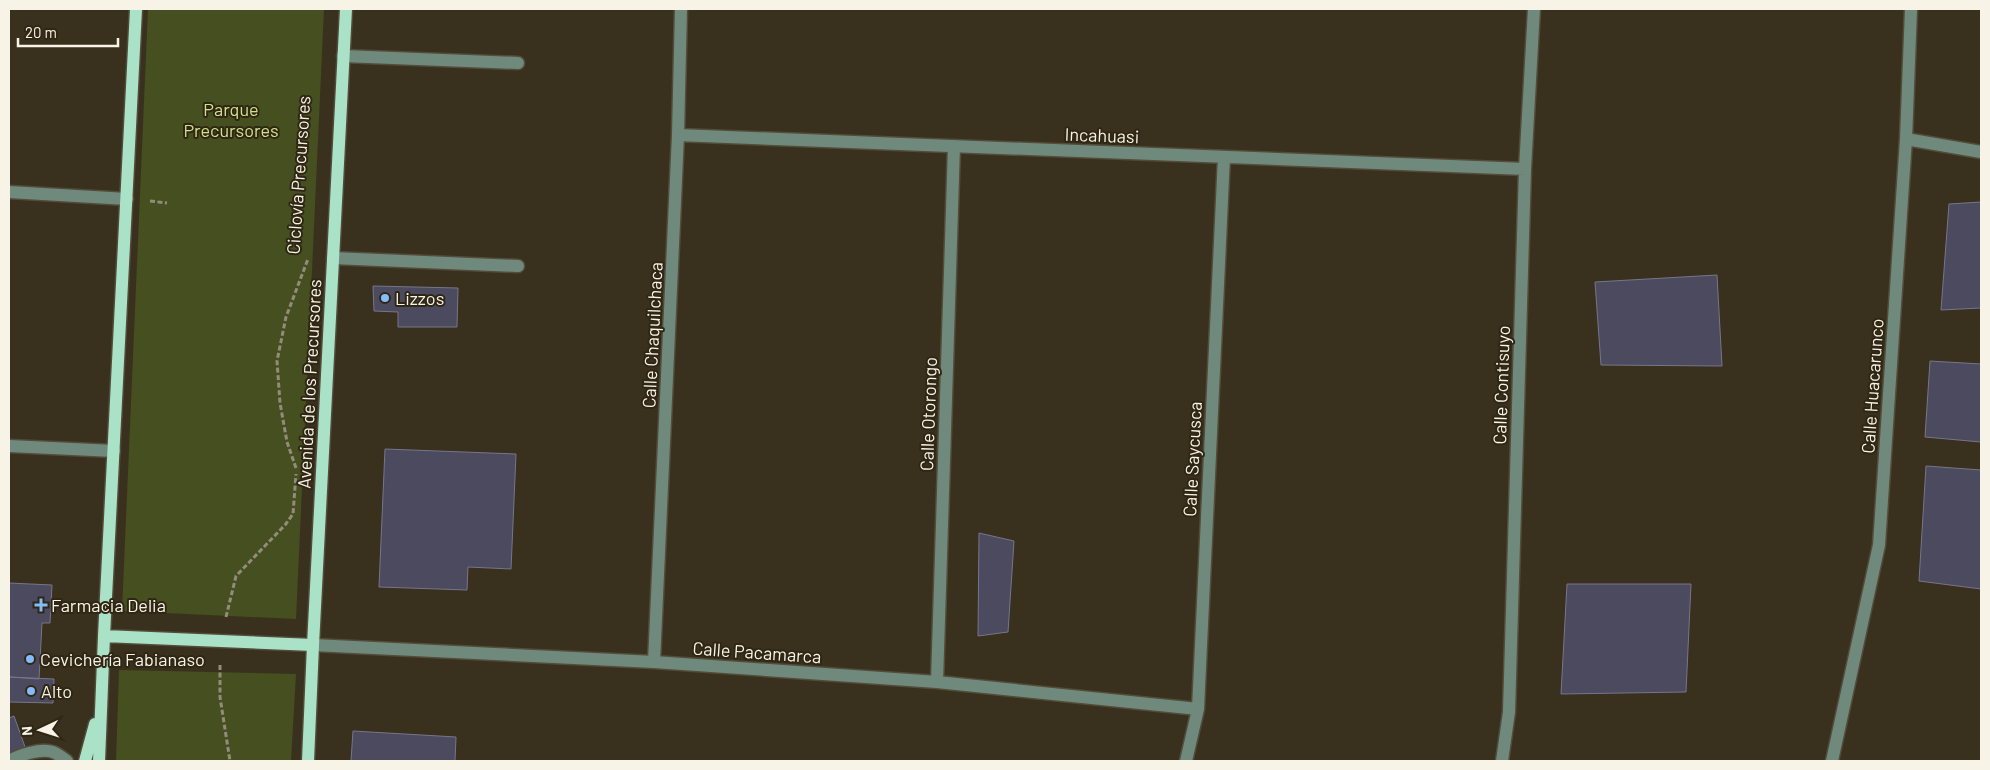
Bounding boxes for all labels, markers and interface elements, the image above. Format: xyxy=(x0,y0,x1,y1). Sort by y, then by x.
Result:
scale bar xyxy=(18,15,118,47)
text: 20 m xyxy=(25,23,57,41)
street label: Ciclovía Precursores xyxy=(281,95,315,255)
park label: Parque Precursores xyxy=(183,98,279,141)
street label: Incahuasi xyxy=(1064,123,1140,147)
street label: Calle Chaquilchaca xyxy=(637,261,667,409)
street label: Avenida de los Precursores xyxy=(293,279,325,489)
place label: Lizzos xyxy=(395,287,444,309)
marker: Lizzos xyxy=(379,292,391,304)
street label: Calle Huacarunco xyxy=(1856,318,1888,454)
street label: Calle Contisuyo xyxy=(1488,325,1514,445)
street label: Calle Otorongo xyxy=(915,357,941,471)
street label: Calle Saycusca xyxy=(1178,401,1206,517)
place label: Farmacia Delia xyxy=(51,594,166,616)
marker: Farmacia Delia xyxy=(35,599,47,611)
street label: Calle Pacamarca xyxy=(692,637,822,667)
place label: Cevichería Fabianaso xyxy=(40,648,205,670)
marker: Cevichería Fabianaso xyxy=(24,653,36,665)
place label: Alto xyxy=(41,680,72,702)
marker: Alto xyxy=(25,685,37,697)
north arrow xyxy=(15,705,65,755)
text: N xyxy=(18,726,35,736)

